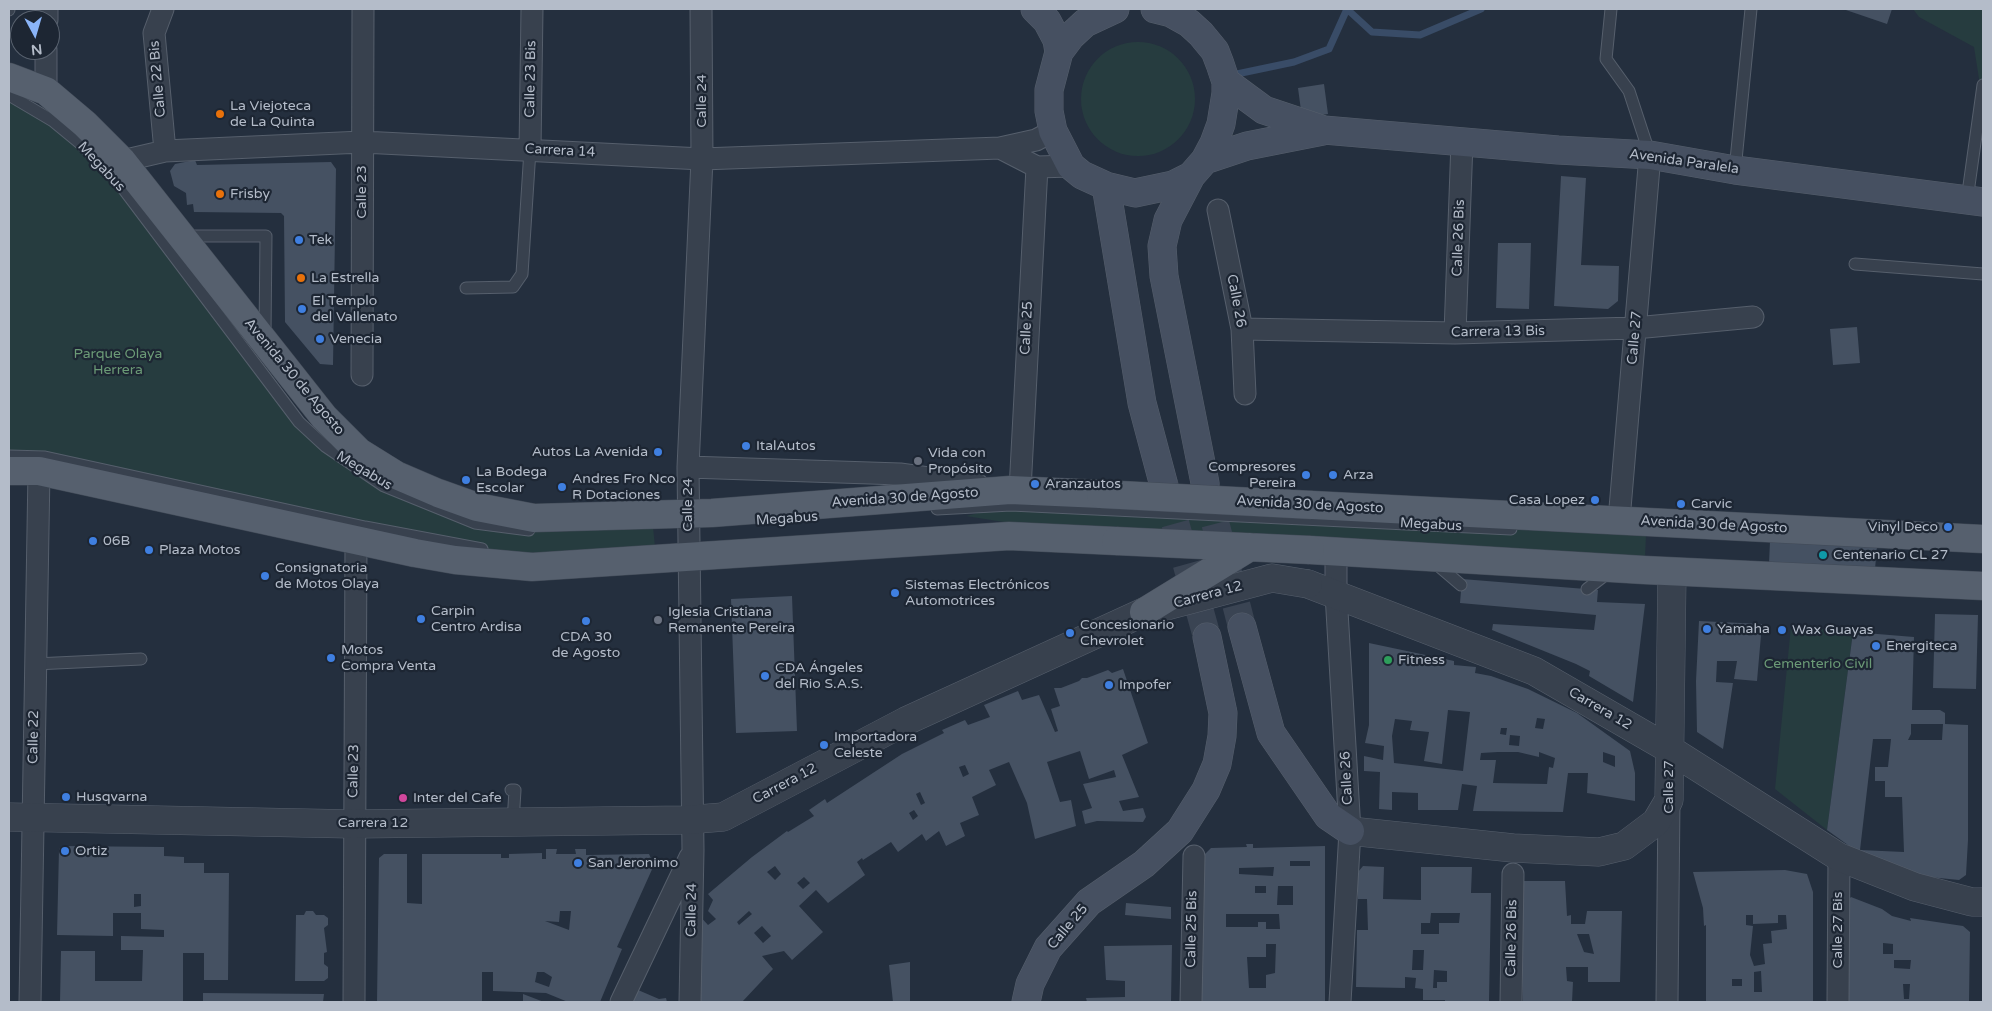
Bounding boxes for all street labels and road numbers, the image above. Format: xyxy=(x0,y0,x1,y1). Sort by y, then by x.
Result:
street label: Calle 22 Bis xyxy=(146,40,170,118)
street label: Calle 23 Bis xyxy=(522,40,540,118)
street label: Calle 24 xyxy=(694,74,710,128)
street label: Megabus xyxy=(74,139,128,195)
street label: Carrera 14 xyxy=(524,141,596,161)
street label: Avenida Paralela xyxy=(1628,146,1740,178)
street label: Calle 23 xyxy=(354,165,370,219)
street label: Calle 26 Bis xyxy=(1449,199,1469,277)
street label: Calle 26 xyxy=(1223,273,1249,329)
street label: Calle 25 xyxy=(1017,301,1037,355)
street label: Calle 27 xyxy=(1624,311,1646,365)
street label: Avenida 30 de Agosto xyxy=(240,315,348,439)
street label: Carrera 13 Bis xyxy=(1451,323,1545,341)
street label: Megabus xyxy=(333,448,395,494)
street label: Calle 24 xyxy=(680,478,696,532)
street label: Avenida 30 de Agosto xyxy=(831,484,979,512)
street label: Avenida 30 de Agosto xyxy=(1236,493,1384,517)
street label: Megabus xyxy=(755,508,819,530)
street label: Avenida 30 de Agosto xyxy=(1640,513,1788,537)
street label: Megabus xyxy=(1400,515,1462,535)
street label: Carrera 12 xyxy=(1172,578,1244,612)
street label: Carrera 12 xyxy=(1565,684,1635,734)
street label: Calle 22 xyxy=(25,710,43,764)
street label: Calle 23 xyxy=(345,744,363,798)
street label: Calle 26 xyxy=(1337,751,1357,805)
street label: Carrera 12 xyxy=(750,760,820,808)
street label: Calle 27 xyxy=(1661,760,1677,814)
street label: Carrera 12 xyxy=(338,815,408,831)
street label: Calle 24 xyxy=(683,883,701,937)
street label: Calle 25 Bis xyxy=(1183,890,1201,968)
street label: Calle 27 Bis xyxy=(1830,891,1846,969)
street label: Calle 26 Bis xyxy=(1503,899,1521,977)
street label: Calle 25 xyxy=(1044,901,1092,953)

